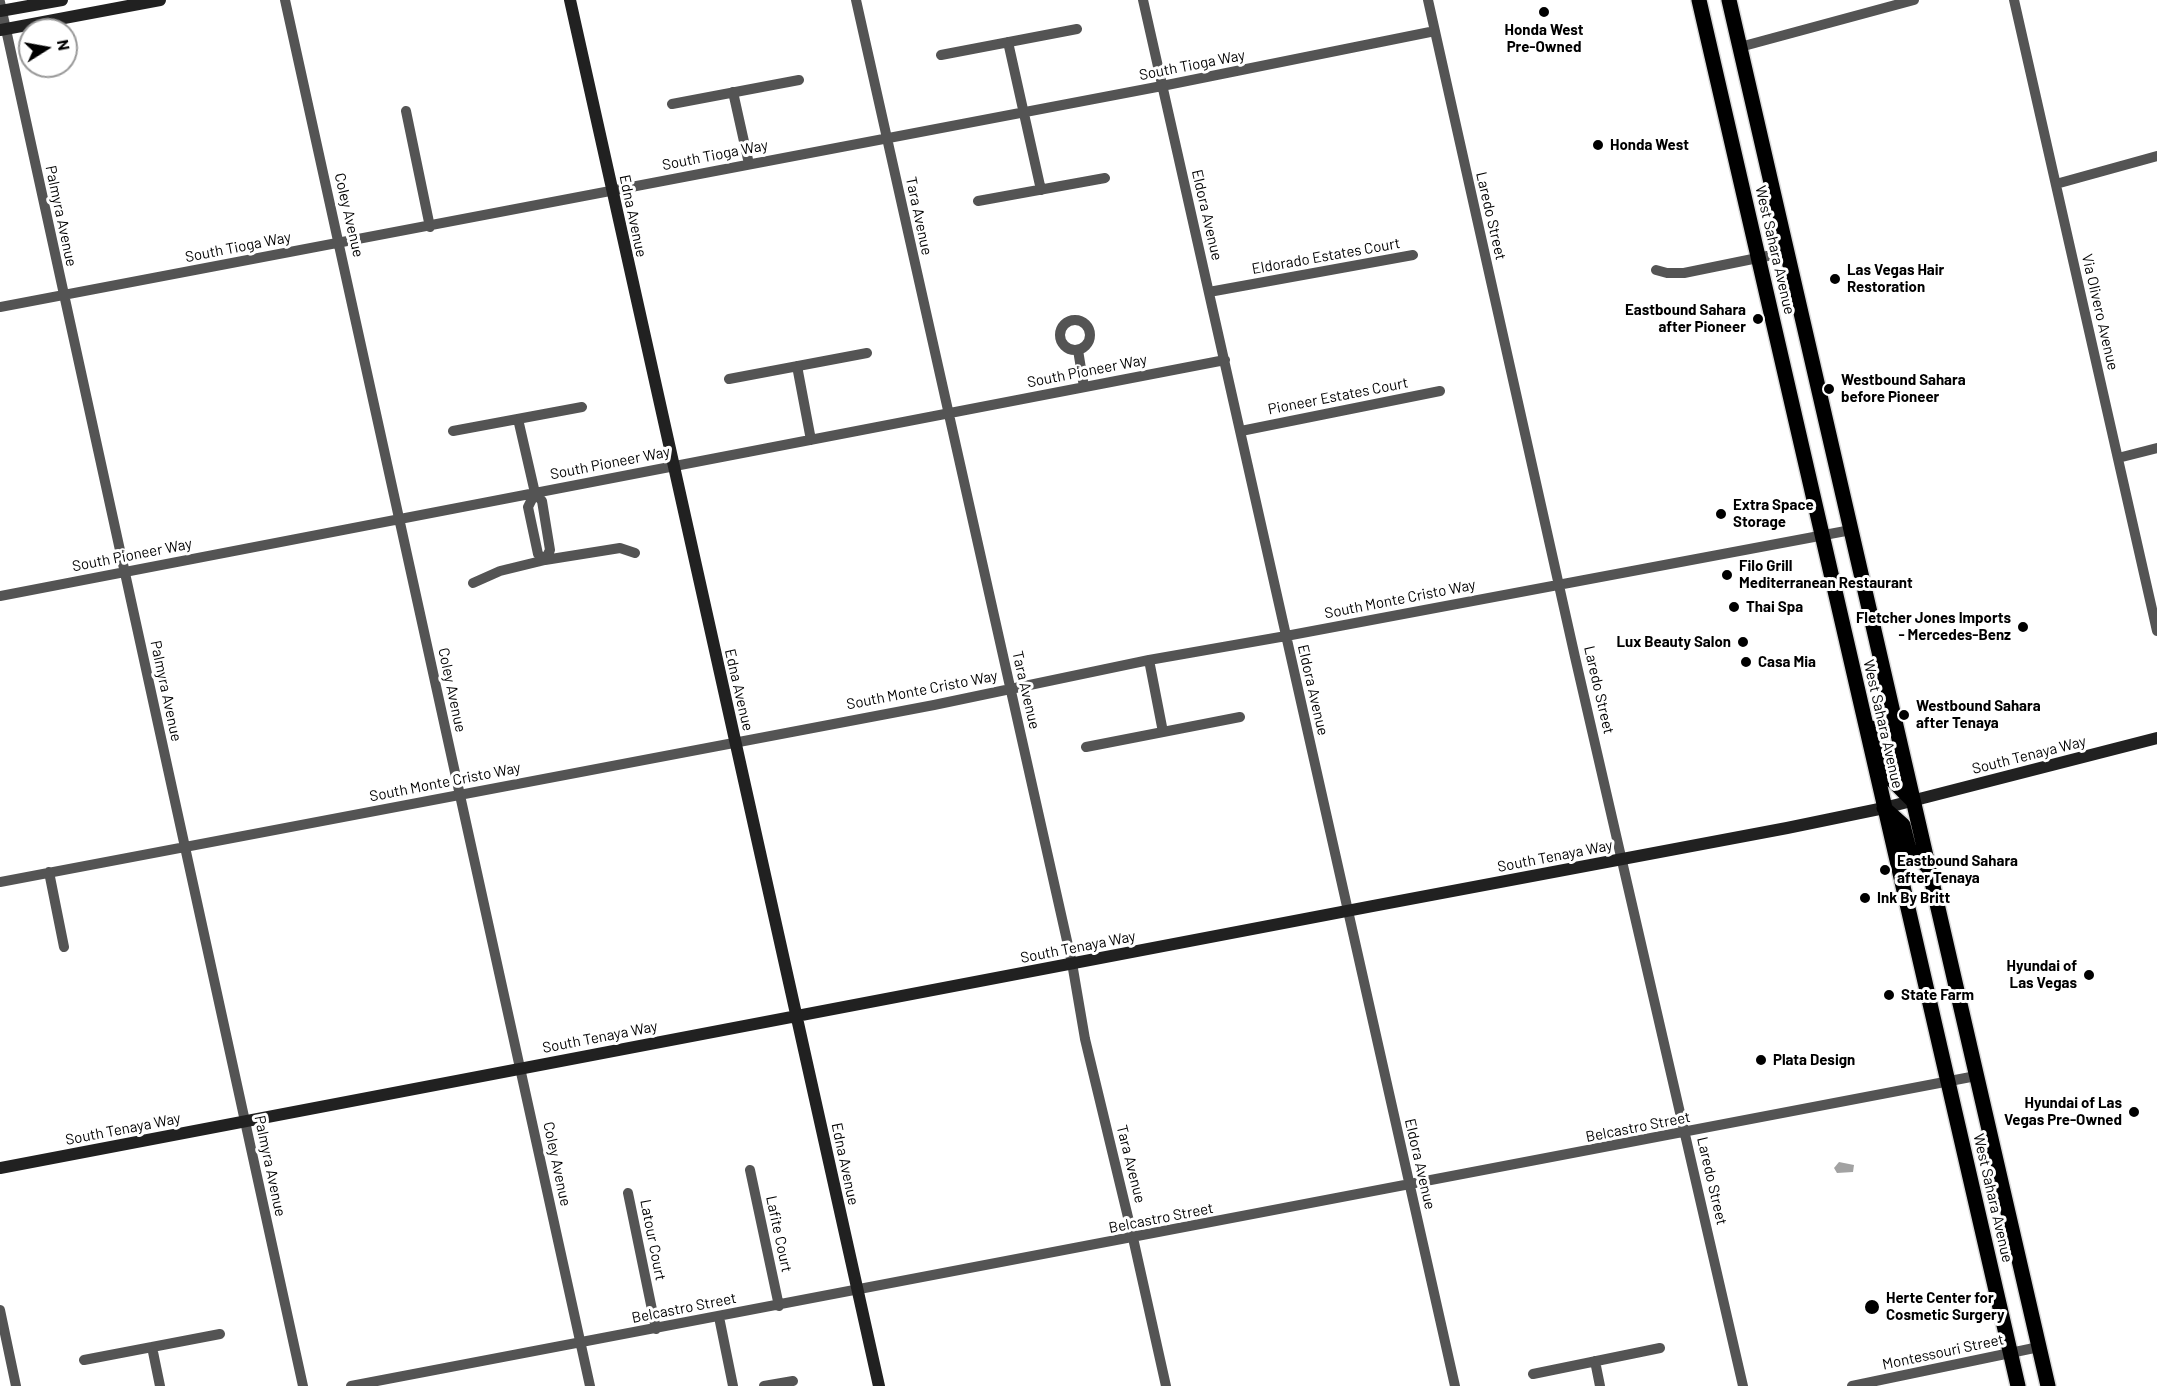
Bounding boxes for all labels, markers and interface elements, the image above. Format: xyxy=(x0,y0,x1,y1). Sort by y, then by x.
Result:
marker: Honda West Pre-Owned xyxy=(1537,5,1551,19)
north arrow xyxy=(18,18,78,78)
place label: Honda West Pre-Owned xyxy=(1505,21,1583,56)
text: N xyxy=(54,38,75,52)
street label: South Tioga Way xyxy=(1138,46,1246,84)
street label: South Tioga Way xyxy=(661,136,769,174)
place label: Honda West xyxy=(1610,136,1689,154)
marker: Honda West xyxy=(1591,138,1605,152)
street label: Palmyra Avenue xyxy=(41,164,81,268)
street label: Eldora Avenue xyxy=(1188,168,1226,262)
street label: Laredo Street xyxy=(1472,170,1510,262)
street label: Coley Avenue xyxy=(331,171,367,259)
street label: Edna Avenue xyxy=(615,173,651,259)
street label: Tara Avenue xyxy=(902,175,936,257)
street label: West Sahara Avenue xyxy=(1751,184,1799,316)
street label: South Tioga Way xyxy=(184,228,292,266)
street label: Eldorado Estates Court xyxy=(1250,234,1402,278)
street label: Via Olivero Avenue xyxy=(2078,252,2122,372)
place label: Las Vegas Hair Restoration xyxy=(1847,261,1944,296)
marker: Las Vegas Hair Restoration xyxy=(1828,272,1842,286)
place label: Eastbound Sahara after Pioneer xyxy=(1625,301,1746,336)
marker: Eastbound Sahara after Pioneer xyxy=(1751,312,1765,326)
street label: South Pioneer Way xyxy=(1026,351,1148,391)
place label: Westbound Sahara before Pioneer xyxy=(1841,371,1966,406)
street label: Pioneer Estates Court xyxy=(1266,374,1410,418)
marker: Westbound Sahara before Pioneer xyxy=(1822,382,1836,396)
street label: South Pioneer Way xyxy=(549,443,671,483)
place label: Extra Space Storage xyxy=(1733,496,1814,531)
marker: Extra Space Storage xyxy=(1714,507,1728,521)
street label: South Pioneer Way xyxy=(71,535,193,575)
place label: Filo Grill Mediterranean Restaurant xyxy=(1739,557,1913,592)
marker: Filo Grill Mediterranean Restaurant xyxy=(1720,568,1734,582)
street label: South Monte Cristo Way xyxy=(1323,576,1477,622)
place label: Thai Spa xyxy=(1746,598,1803,616)
marker: Thai Spa xyxy=(1727,600,1741,614)
place label: Fletcher Jones Imports - Mercedes-Benz xyxy=(1856,609,2011,644)
marker: Fletcher Jones Imports - Mercedes-Benz xyxy=(2016,620,2030,634)
place label: Lux Beauty Salon xyxy=(1616,633,1731,651)
marker: Lux Beauty Salon xyxy=(1736,635,1750,649)
street label: Palmyra Avenue xyxy=(146,639,186,743)
street label: Eldora Avenue xyxy=(1294,643,1332,737)
street label: Laredo Street xyxy=(1580,644,1618,736)
street label: Coley Avenue xyxy=(434,646,470,734)
street label: Edna Avenue xyxy=(721,647,757,733)
street label: Tara Avenue xyxy=(1008,649,1044,731)
place label: Casa Mia xyxy=(1758,653,1816,671)
marker: Casa Mia xyxy=(1739,655,1753,669)
street label: West Sahara Avenue xyxy=(1859,658,1907,790)
street label: South Monte Cristo Way xyxy=(845,667,999,713)
place label: Westbound Sahara after Tenaya xyxy=(1916,697,2041,732)
marker: Westbound Sahara after Tenaya xyxy=(1897,708,1911,722)
street label: South Tenaya Way xyxy=(1970,732,2088,778)
street label: South Monte Cristo Way xyxy=(368,759,522,805)
street label: South Tenaya Way xyxy=(1496,836,1614,876)
place label: Eastbound Sahara after Tenaya xyxy=(1897,852,2018,887)
marker: Eastbound Sahara after Tenaya xyxy=(1878,863,1892,877)
place label: Ink By Britt xyxy=(1877,889,1950,907)
marker: Ink By Britt xyxy=(1858,891,1872,905)
street label: South Tenaya Way xyxy=(1019,927,1137,967)
place label: Hyundai of Las Vegas xyxy=(2007,957,2077,992)
marker: Hyundai of Las Vegas xyxy=(2082,968,2096,982)
place label: State Farm xyxy=(1901,986,1974,1004)
marker: State Farm xyxy=(1882,988,1896,1002)
street label: South Tenaya Way xyxy=(541,1017,659,1057)
place label: Plata Design xyxy=(1773,1051,1855,1069)
marker: Plata Design xyxy=(1754,1053,1768,1067)
place label: Hyundai of Las Vegas Pre-Owned xyxy=(2004,1094,2122,1129)
marker: Hyundai of Las Vegas Pre-Owned xyxy=(2127,1105,2141,1119)
street label: Belcastro Street xyxy=(1584,1108,1692,1146)
street label: South Tenaya Way xyxy=(64,1109,182,1149)
street label: Palmyra Avenue xyxy=(250,1114,290,1218)
street label: Eldora Avenue xyxy=(1401,1117,1439,1211)
street label: Coley Avenue xyxy=(539,1120,575,1208)
street label: Edna Avenue xyxy=(827,1121,863,1207)
street label: Tara Avenue xyxy=(1113,1123,1149,1205)
street label: West Sahara Avenue xyxy=(1969,1132,2017,1264)
street label: Laredo Street xyxy=(1693,1135,1731,1227)
street label: Lafite Court xyxy=(762,1194,796,1274)
street label: Latour Court xyxy=(636,1198,670,1282)
street label: Belcastro Street xyxy=(1107,1199,1215,1237)
street label: Belcastro Street xyxy=(630,1289,738,1327)
place label: Herte Center for Cosmetic Surgery xyxy=(1886,1289,2005,1324)
marker: Herte Center for Cosmetic Surgery xyxy=(1863,1298,1881,1316)
street label: Montessouri Street xyxy=(1881,1330,2005,1374)

